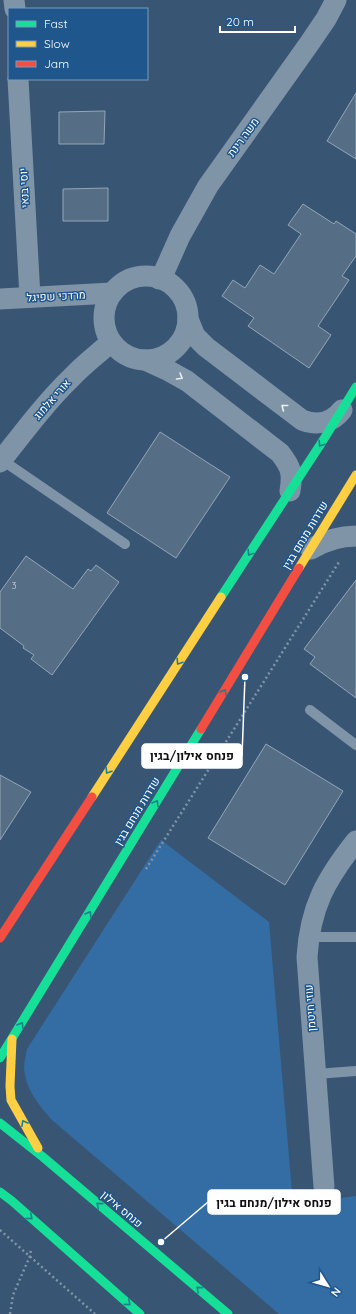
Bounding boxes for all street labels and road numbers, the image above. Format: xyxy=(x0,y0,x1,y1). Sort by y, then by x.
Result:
street label: משה רינת xyxy=(224,115,262,159)
street label: יוסי בנאי xyxy=(16,168,32,208)
street label: מרדכי שפיגל xyxy=(26,287,86,305)
street label: אורי אלמוג xyxy=(31,376,73,422)
street label: שדרות מנחם בגין xyxy=(279,498,331,572)
street label: שדרות מנחם בגין xyxy=(111,774,163,848)
street label: עוזי חיטמן xyxy=(301,984,319,1032)
street label: פנחס אילון xyxy=(98,1188,146,1230)

